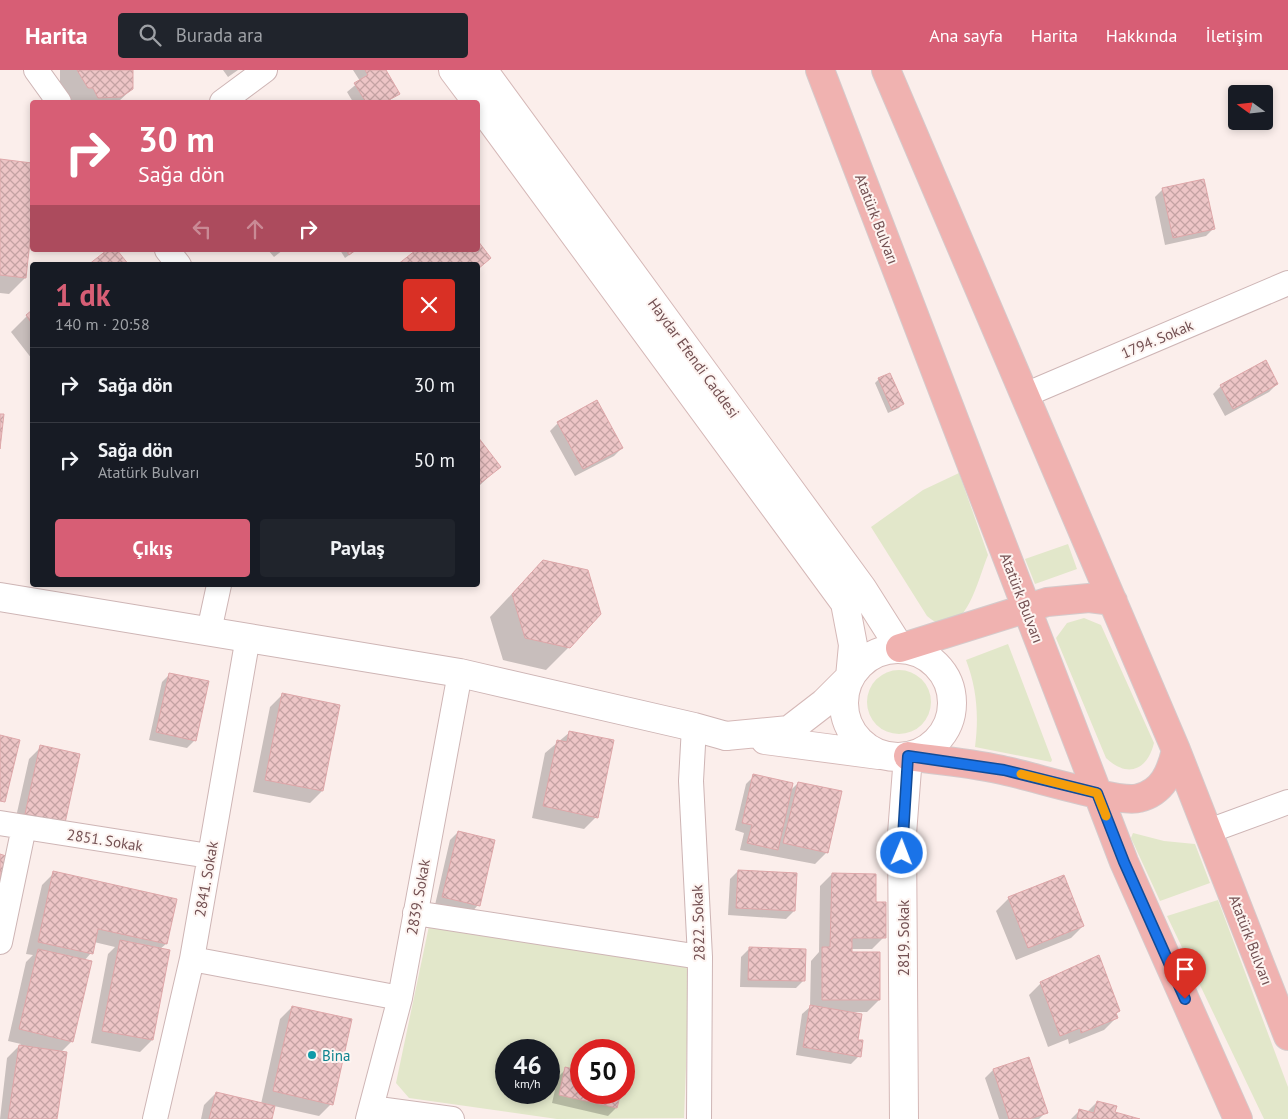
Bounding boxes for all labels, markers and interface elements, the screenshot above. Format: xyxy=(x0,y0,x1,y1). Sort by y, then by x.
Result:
search box xyxy=(118,13,468,58)
text: Harita xyxy=(25,20,88,51)
icon: search xyxy=(136,21,164,49)
text: Burada ara xyxy=(176,23,263,47)
text: Ana sayfa xyxy=(929,24,1003,47)
text: Harita xyxy=(1031,24,1078,47)
text: Hakkında xyxy=(1106,24,1177,47)
text: İletişim xyxy=(1205,24,1263,47)
north arrow xyxy=(1228,85,1272,130)
map controls xyxy=(1228,85,1273,130)
text: 30 m xyxy=(138,116,215,162)
icon: right xyxy=(55,120,120,185)
text: Sağa dön xyxy=(138,160,225,188)
street label: Atatürk Bulvarı xyxy=(851,171,903,267)
icon: left xyxy=(188,215,216,243)
icon: ahead xyxy=(241,215,269,243)
icon: right xyxy=(294,215,322,243)
text: 1 dk xyxy=(55,275,111,314)
button: close xyxy=(403,279,455,331)
street label: Haydar Efendi Caddesi xyxy=(644,294,744,422)
text: 140 m · 20:58 xyxy=(55,314,150,334)
street label: 1794. Sokak xyxy=(1118,315,1197,363)
icon: right xyxy=(55,371,83,399)
text: Sağa dön xyxy=(98,373,173,397)
text: 30 m xyxy=(414,373,455,397)
text: Sağa dön xyxy=(98,438,173,462)
icon: right xyxy=(55,446,83,474)
text: 50 m xyxy=(414,448,455,472)
text: Atatürk Bulvarı xyxy=(98,462,199,482)
button: Çıkış xyxy=(55,519,250,577)
button: Paylaş xyxy=(260,519,455,577)
street label: Atatürk Bulvarı xyxy=(996,550,1048,646)
street label: 2851. Sokak xyxy=(66,825,145,855)
position arrow xyxy=(875,826,927,878)
street label: 2841. Sokak xyxy=(190,839,222,918)
street label: 2839. Sokak xyxy=(402,857,434,936)
street label: 2822. Sokak xyxy=(687,884,709,962)
street label: Atatürk Bulvarı xyxy=(1225,892,1277,988)
street label: 2819. Sokak xyxy=(894,899,913,976)
pin xyxy=(1164,948,1206,999)
icon: arrive xyxy=(1171,955,1199,983)
speed limit sign: 50 xyxy=(570,1039,635,1104)
place label: Bina xyxy=(322,1046,350,1065)
marker: Bina xyxy=(306,1049,318,1061)
text: 46 xyxy=(513,1049,542,1081)
text: km/h xyxy=(514,1076,541,1091)

